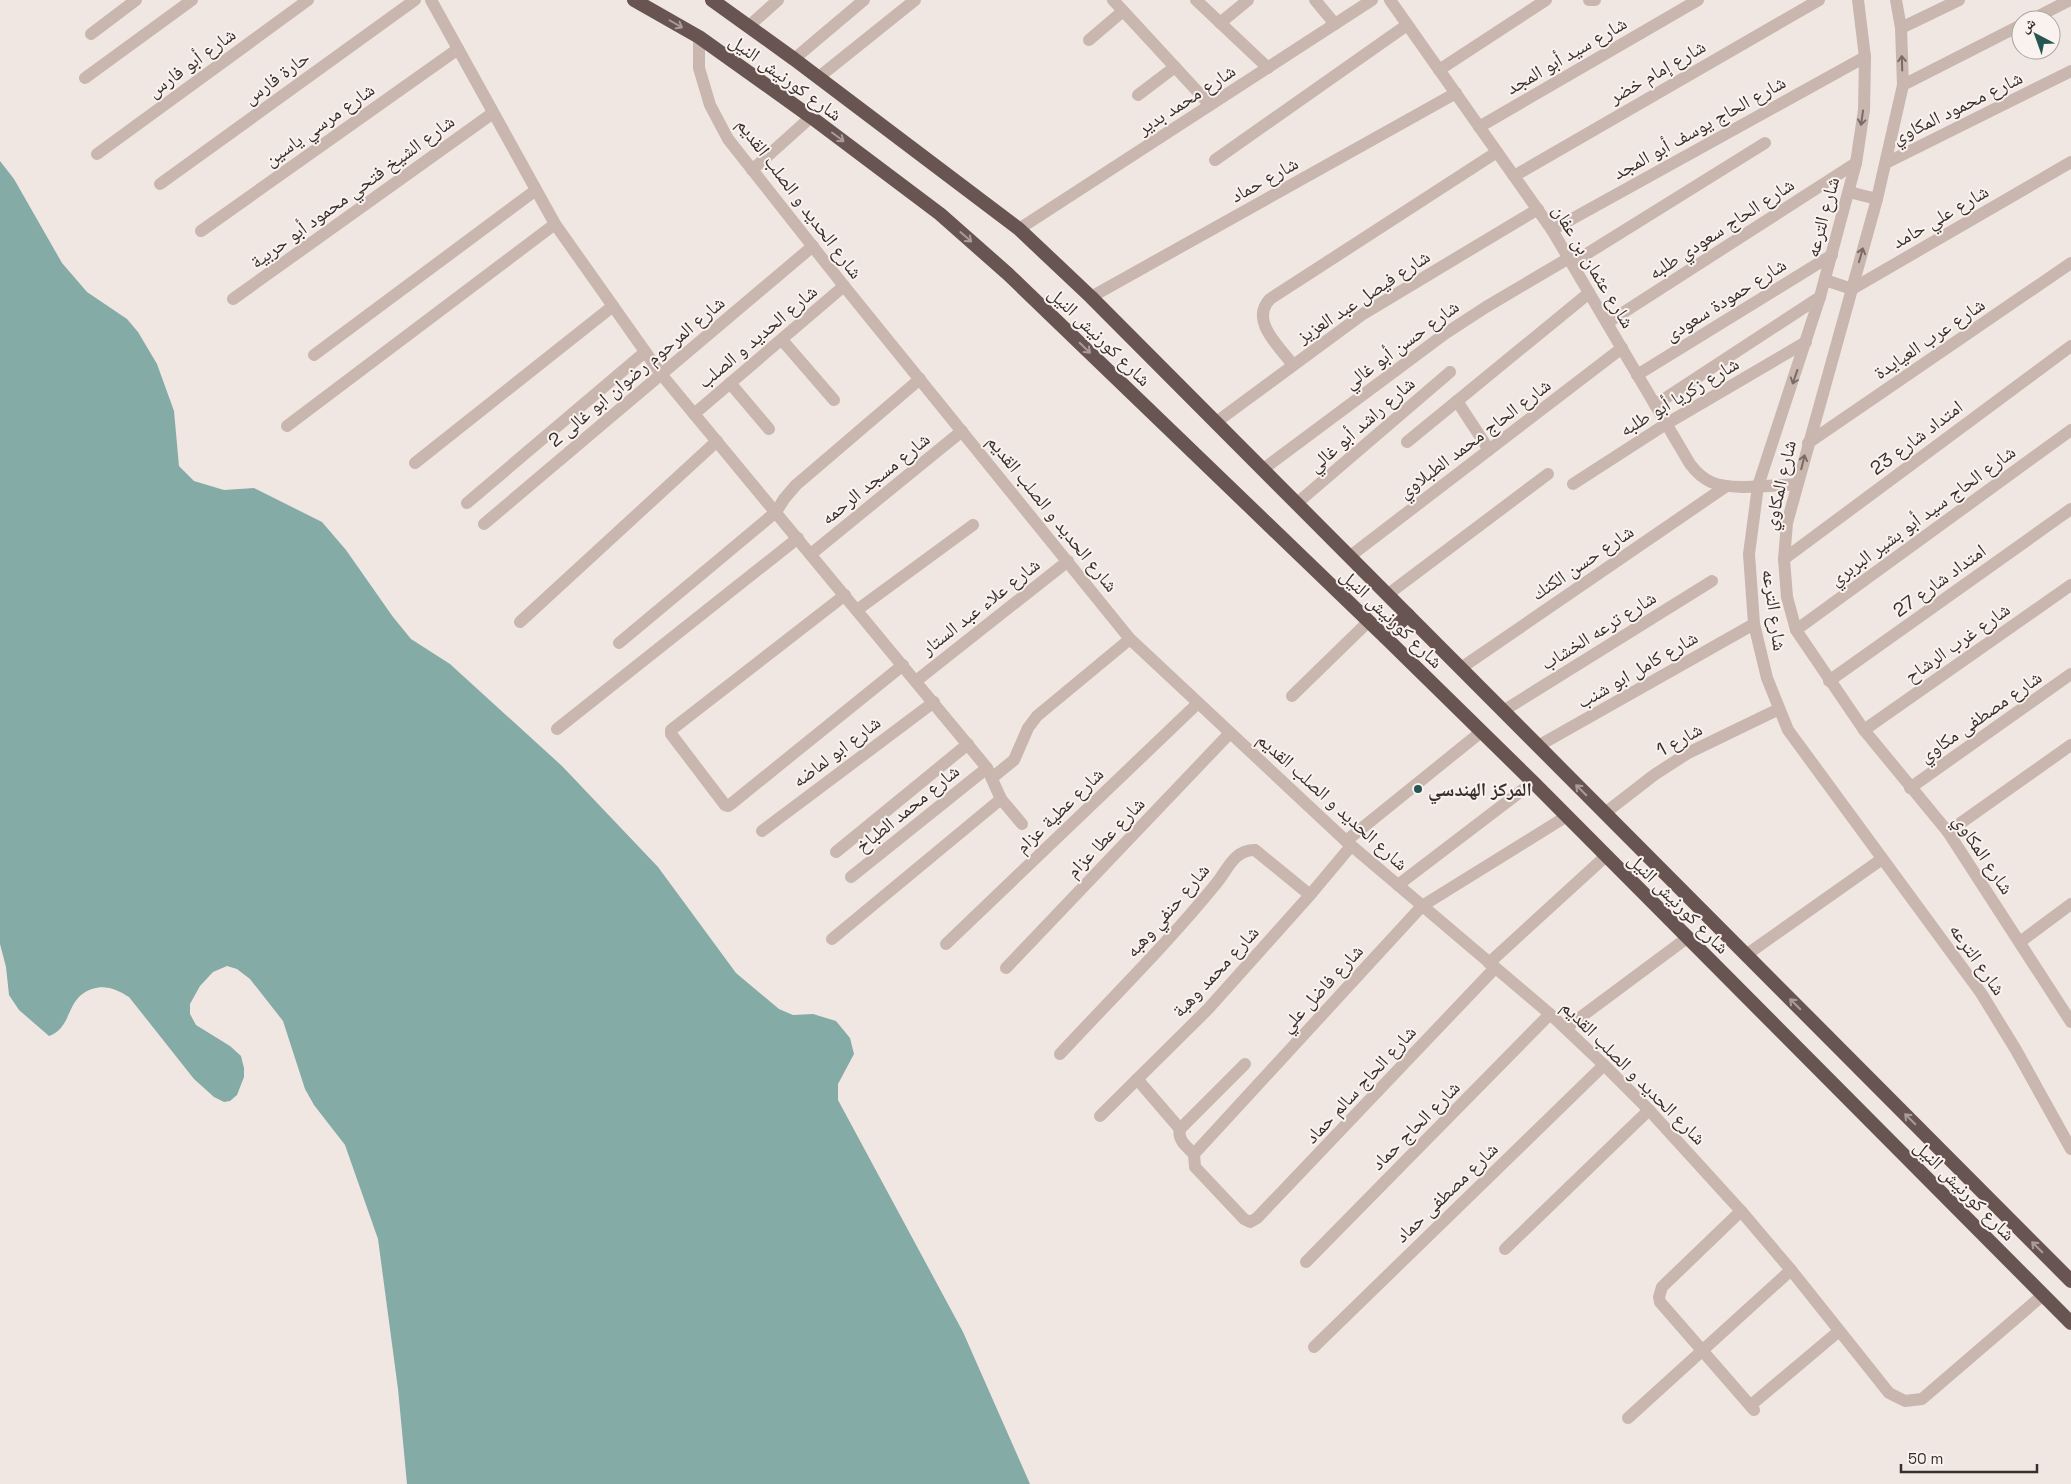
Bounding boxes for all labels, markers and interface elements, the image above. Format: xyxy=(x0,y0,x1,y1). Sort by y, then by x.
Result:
north arrow xyxy=(2011,10,2061,60)
street label: شارع سيد أبو المجد xyxy=(1501,11,1631,100)
text: ش xyxy=(2016,13,2039,37)
one-way arrow xyxy=(669,20,683,30)
street label: شارع أبو فارس xyxy=(142,22,241,103)
street label: شارع كورنيش النيل xyxy=(724,28,847,127)
street label: شارع إمام خضر xyxy=(1603,34,1711,111)
street label: حارة فارس xyxy=(238,45,314,110)
one-way arrow xyxy=(1897,55,1907,72)
street label: شارع محمد بدير xyxy=(1131,58,1240,141)
street label: شارع محمود المكاوي xyxy=(1888,65,2028,152)
street label: شارع الحاج يوسف أبو المجد xyxy=(1608,70,1790,185)
street label: شارع مرسي ياسين xyxy=(259,77,381,174)
street label: شارع الشيخ فتحي محمود أبو حربية xyxy=(245,109,461,276)
one-way arrow xyxy=(1857,110,1867,126)
street label: شارع الحديد و الصلب القديم xyxy=(731,113,868,284)
one-way arrow xyxy=(831,132,844,143)
street label: شارع حماد xyxy=(1226,151,1302,208)
street label: شارع الحاج سعودي طلبه xyxy=(1644,172,1801,287)
street label: شارع الترعه xyxy=(1800,174,1845,260)
street label: شارع علي حامد xyxy=(1887,179,1995,257)
street label: شارع عثمان بن عفان xyxy=(1547,200,1640,333)
one-way arrow xyxy=(960,231,973,243)
street label: شارع فيصل عبد العزيز xyxy=(1291,244,1435,349)
one-way arrow xyxy=(1857,248,1866,264)
street label: شارع حمودة سعودى xyxy=(1660,252,1791,347)
street label: شارع الحديد و الصلب xyxy=(692,279,822,394)
street label: شارع كورنيش النيل xyxy=(1043,281,1156,392)
street label: شارع المرحوم رضوان ابو غالى 2 xyxy=(543,290,731,453)
street label: شارع عرب العيايدة xyxy=(1869,292,1990,385)
street label: شارع حسن أبو غالي xyxy=(1339,294,1466,397)
one-way arrow xyxy=(1079,342,1091,354)
street label: شارع زكريا أبو طلبه xyxy=(1615,351,1744,442)
one-way arrow xyxy=(1789,368,1799,384)
street label: شارع راشد أبو غالي xyxy=(1302,371,1422,480)
street label: شارع الحاج محمد الطبلاوي xyxy=(1393,373,1558,506)
street label: امتداد شارع 23 xyxy=(1865,394,1968,481)
street label: شارع مسجد الرحمه xyxy=(816,427,935,530)
street label: شارع الحديد و الصلب القديم xyxy=(981,430,1124,597)
street label: شارع المكاوي xyxy=(1757,438,1805,533)
street label: شارع الحاج سيد أبو بشير البربري xyxy=(1824,439,2022,594)
one-way arrow xyxy=(1799,455,1808,471)
street label: شارع حسن الكنك xyxy=(1526,519,1638,606)
street label: امتداد شارع 27 xyxy=(1888,538,1991,623)
street label: شارع علاء عبد الستار xyxy=(915,552,1045,661)
street label: شارع كورنيش النيل xyxy=(1335,563,1448,674)
street label: شارع الترعه xyxy=(1756,568,1793,653)
street label: شارع ترعه الخشاب xyxy=(1536,585,1661,676)
street label: شارع غرب الرشاح xyxy=(1900,597,2015,688)
street label: شارع كامل ابو شنب xyxy=(1572,625,1702,714)
street label: شارع مصطفى مكاوي xyxy=(1914,665,2048,770)
street label: شارع ابو لماضه xyxy=(787,710,886,793)
street label: شارع 1 xyxy=(1652,717,1707,762)
street label: شارع الحديد و الصلب القديم xyxy=(1252,727,1414,876)
street label: شارع محمد الطباخ xyxy=(850,759,965,858)
street label: شارع عطية عزام xyxy=(1010,762,1110,860)
place label: المركز الهندسي xyxy=(1428,777,1532,805)
marker: المركز الهندسي xyxy=(1412,783,1424,795)
one-way arrow xyxy=(1576,784,1588,796)
street label: شارع عطا عزام xyxy=(1060,792,1151,884)
street label: شارع المكاوي xyxy=(1945,809,2020,901)
street label: شارع كورنيش النيل xyxy=(1623,847,1735,959)
street label: شارع حنفي وهبه xyxy=(1120,858,1217,964)
street label: شارع الترعه xyxy=(1944,918,2011,1000)
street label: شارع محمد وهبة xyxy=(1166,920,1264,1023)
street label: شارع فاضل علي xyxy=(1274,939,1371,1040)
street label: شارع الحديد و الصلب القديم xyxy=(1556,994,1712,1150)
one-way arrow xyxy=(1789,998,1801,1010)
street label: شارع الحاج سالم حماد xyxy=(1299,1020,1422,1149)
street label: شارع الحاج حماد xyxy=(1365,1075,1465,1175)
one-way arrow xyxy=(1903,1113,1916,1125)
street label: شارع كورنيش النيل xyxy=(1909,1134,2021,1246)
street label: شارع مصطفى حماد xyxy=(1389,1137,1503,1248)
one-way arrow xyxy=(2031,1241,2043,1253)
scale bar xyxy=(1901,1442,2037,1474)
text: 50 m xyxy=(1908,1449,1943,1468)

